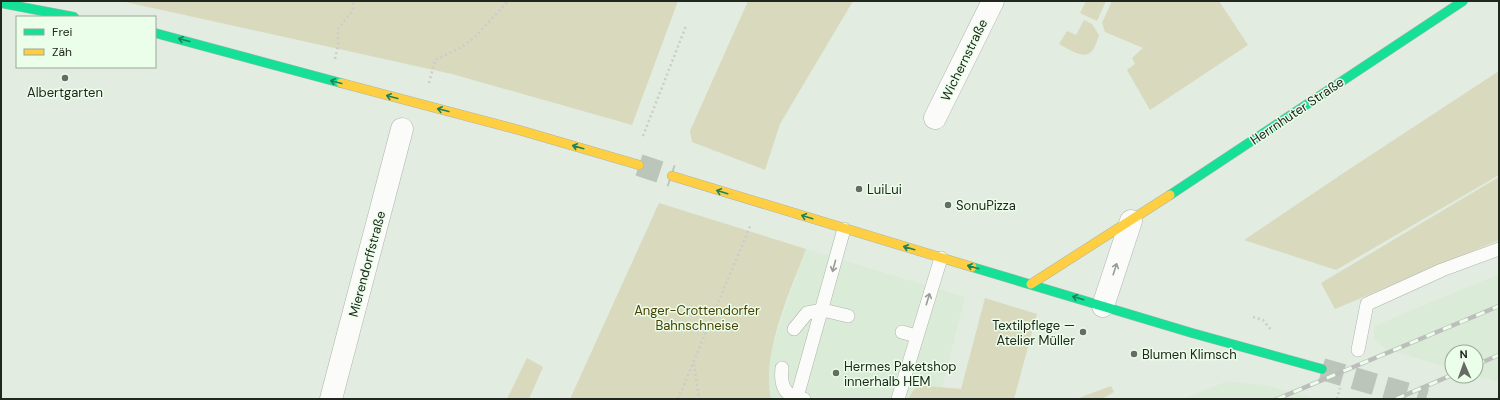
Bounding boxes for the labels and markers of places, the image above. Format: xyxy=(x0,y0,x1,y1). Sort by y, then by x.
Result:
marker: Albertgarten xyxy=(60,73,70,83)
place label: Albertgarten xyxy=(27,84,103,101)
place label: LuiLui xyxy=(867,181,902,198)
marker: LuiLui xyxy=(854,184,864,194)
place label: SonuPizza xyxy=(956,197,1016,214)
marker: SonuPizza xyxy=(943,200,953,210)
place label: Textilpflege — Atelier Müller xyxy=(992,317,1075,349)
marker: Textilpflege — Atelier Müller xyxy=(1078,327,1088,337)
place label: Blumen Klimsch xyxy=(1142,346,1237,363)
marker: Blumen Klimsch xyxy=(1129,349,1139,359)
place label: Hermes Paketshop innerhalb HEM xyxy=(844,358,957,390)
marker: Hermes Paketshop innerhalb HEM xyxy=(831,368,841,378)

